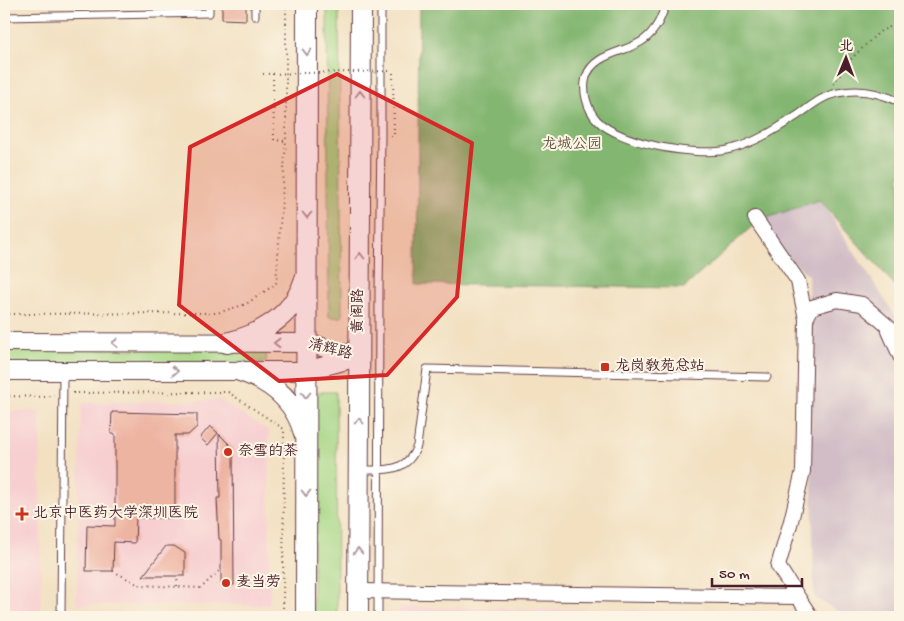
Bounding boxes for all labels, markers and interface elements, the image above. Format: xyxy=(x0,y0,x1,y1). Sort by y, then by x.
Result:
north arrow xyxy=(822,32,872,82)
text: 北 xyxy=(839,39,853,56)
one-way arrow xyxy=(302,49,312,57)
one-way arrow xyxy=(355,89,365,97)
park label: 龙城公园 xyxy=(542,136,602,154)
one-way arrow xyxy=(302,212,312,219)
one-way arrow xyxy=(355,252,365,260)
street label: 黄阁路 xyxy=(350,288,368,334)
street label: 清辉路 xyxy=(306,336,354,364)
one-way arrow xyxy=(110,338,118,348)
one-way arrow xyxy=(273,338,280,348)
place label: 龙岗教苑总站 xyxy=(615,357,705,376)
marker: 龙岗教苑总站 xyxy=(599,361,611,373)
one-way arrow xyxy=(172,366,179,376)
one-way arrow xyxy=(301,392,311,399)
one-way arrow xyxy=(354,417,364,424)
place label: 奈雪的茶 xyxy=(238,443,298,461)
marker: 奈雪的茶 xyxy=(222,446,234,458)
one-way arrow xyxy=(301,490,311,497)
place label: 北京中医药大学深圳医院 xyxy=(33,504,198,523)
marker: 北京中医药大学深圳医院 xyxy=(15,507,29,521)
one-way arrow xyxy=(353,547,363,554)
scale bar xyxy=(712,556,802,588)
text: 50 m xyxy=(719,566,750,584)
place label: 麦当劳 xyxy=(236,574,281,592)
marker: 麦当劳 xyxy=(220,577,232,589)

